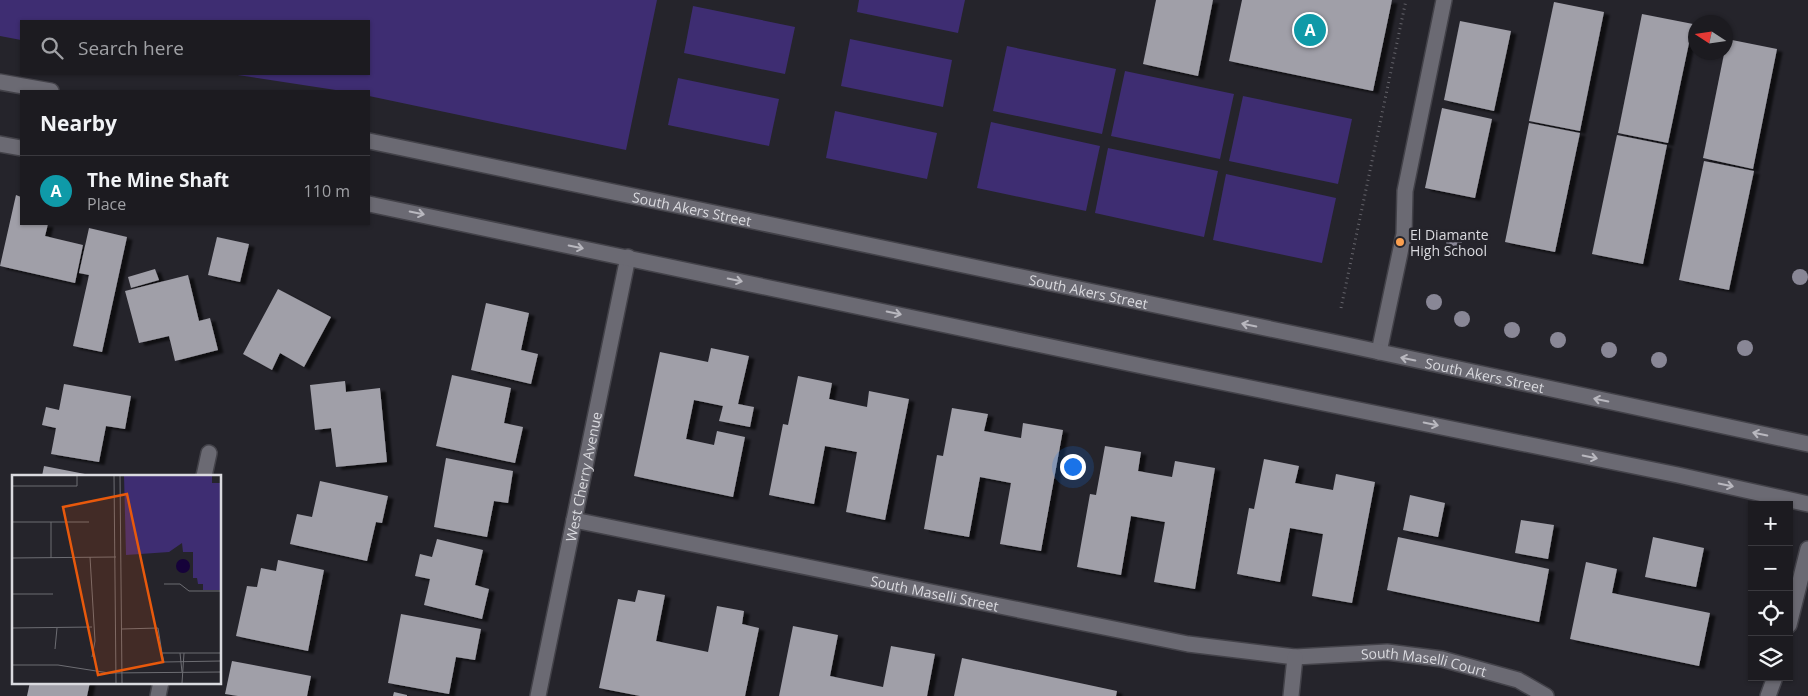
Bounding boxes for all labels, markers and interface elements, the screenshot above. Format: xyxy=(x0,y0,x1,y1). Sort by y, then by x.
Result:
pin: A xyxy=(1294,11,1326,49)
north arrow xyxy=(1688,15,1733,60)
search box xyxy=(20,20,370,75)
icon: search xyxy=(38,34,66,62)
text: Search here xyxy=(78,35,184,61)
text: Nearby xyxy=(40,109,117,137)
text: The Mine Shaft xyxy=(87,167,229,193)
text: A xyxy=(50,180,62,202)
text: 110 m xyxy=(304,180,350,202)
street label: South Akers Street xyxy=(631,187,753,230)
text: Place xyxy=(87,193,126,215)
one-way arrow xyxy=(408,209,424,218)
place label: El Diamante High School xyxy=(1410,225,1489,260)
marker: El Diamante High School xyxy=(1394,236,1406,248)
one-way arrow xyxy=(567,242,583,252)
street label: South Akers Street xyxy=(1027,269,1150,313)
one-way arrow xyxy=(726,276,742,285)
one-way arrow xyxy=(885,309,901,319)
one-way arrow xyxy=(1242,320,1258,329)
street label: South Akers Street xyxy=(1424,353,1546,397)
one-way arrow xyxy=(1401,354,1417,363)
one-way arrow xyxy=(1594,395,1610,404)
street label: West Cherry Avenue xyxy=(560,410,606,543)
one-way arrow xyxy=(1423,419,1439,429)
one-way arrow xyxy=(1753,429,1769,438)
one-way arrow xyxy=(1582,453,1598,462)
your location xyxy=(1060,454,1086,480)
inset map xyxy=(12,475,221,684)
one-way arrow xyxy=(1717,481,1733,491)
map controls xyxy=(1748,501,1793,681)
button: + xyxy=(1748,501,1793,546)
button: − xyxy=(1748,546,1793,591)
street label: South Maselli Street xyxy=(869,571,1000,615)
button: locate xyxy=(1748,591,1793,636)
button: layers xyxy=(1748,636,1793,681)
street label: South Maselli Court xyxy=(1360,642,1489,680)

